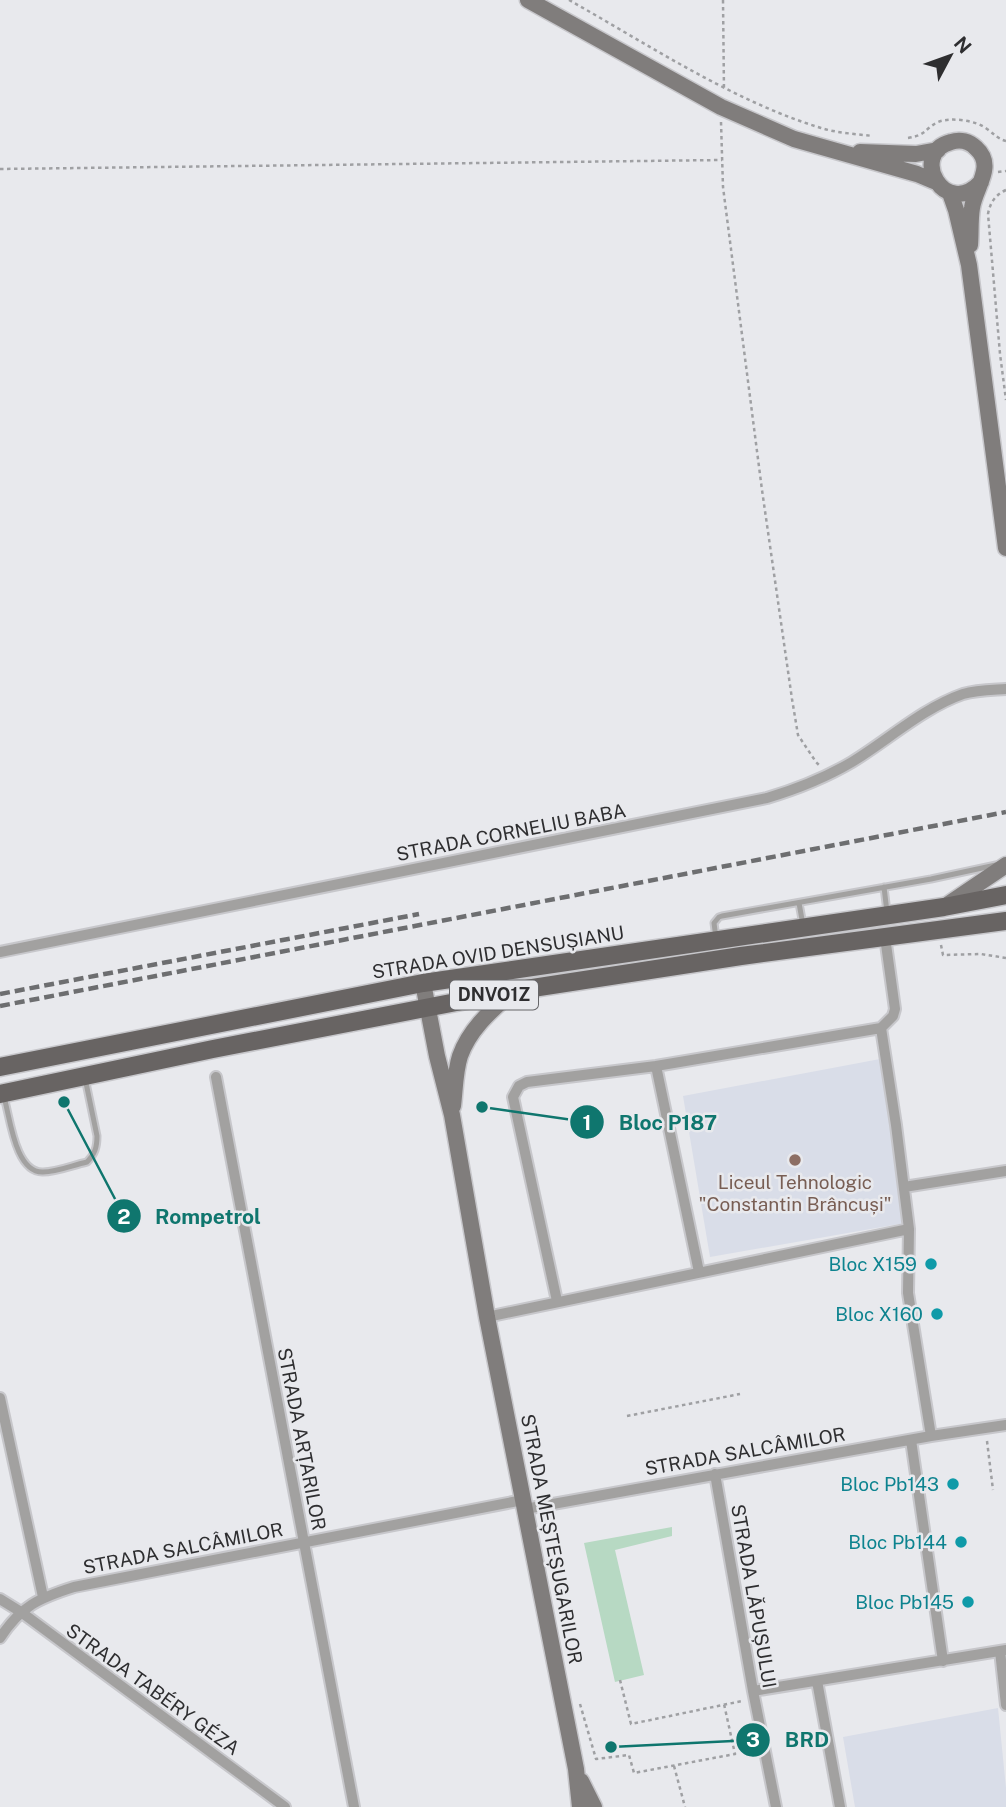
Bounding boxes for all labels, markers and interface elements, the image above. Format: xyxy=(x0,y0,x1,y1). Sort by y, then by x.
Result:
north arrow xyxy=(915,21,985,91)
text: N xyxy=(950,32,976,58)
street label: STRADA CORNELIU BABA xyxy=(394,799,628,865)
street label: STRADA OVID DENSUȘIANU xyxy=(370,921,626,983)
road number: DNVO1Z xyxy=(450,980,538,1010)
callout: Bloc P187 xyxy=(570,1101,731,1143)
text: 1 xyxy=(583,1110,592,1135)
text: Bloc P187 xyxy=(619,1110,717,1135)
marker: Liceul Tehnologic "Constantin Brâncuși" xyxy=(787,1152,803,1168)
place label: Liceul Tehnologic "Constantin Brâncuși" xyxy=(698,1171,892,1215)
callout: Rompetrol xyxy=(106,1195,275,1237)
text: 2 xyxy=(117,1204,131,1229)
text: Rompetrol xyxy=(155,1204,261,1229)
place label: Bloc X159 xyxy=(829,1253,917,1275)
marker: Bloc X159 xyxy=(923,1256,939,1272)
place label: Bloc X160 xyxy=(835,1303,923,1325)
marker: Bloc X160 xyxy=(929,1306,945,1322)
street label: STRADA ARȚARILOR xyxy=(273,1346,331,1532)
street label: STRADA MEȘTEȘUGARILOR xyxy=(517,1412,587,1666)
street label: STRADA SALCÂMILOR xyxy=(643,1423,847,1479)
place label: Bloc Pb143 xyxy=(840,1473,939,1495)
marker: Bloc Pb143 xyxy=(945,1476,961,1492)
street label: STRADA LĂPUȘULUI xyxy=(727,1502,781,1690)
street label: STRADA SALCÂMILOR xyxy=(81,1518,285,1578)
place label: Bloc Pb144 xyxy=(848,1531,947,1553)
marker: Bloc Pb144 xyxy=(953,1534,969,1550)
place label: Bloc Pb145 xyxy=(855,1591,954,1613)
marker: Bloc Pb145 xyxy=(960,1594,976,1610)
street label: STRADA TABÉRY GÉZA xyxy=(62,1619,244,1759)
callout: BRD xyxy=(735,1719,843,1761)
text: 3 xyxy=(746,1727,760,1752)
text: BRD xyxy=(785,1727,829,1752)

